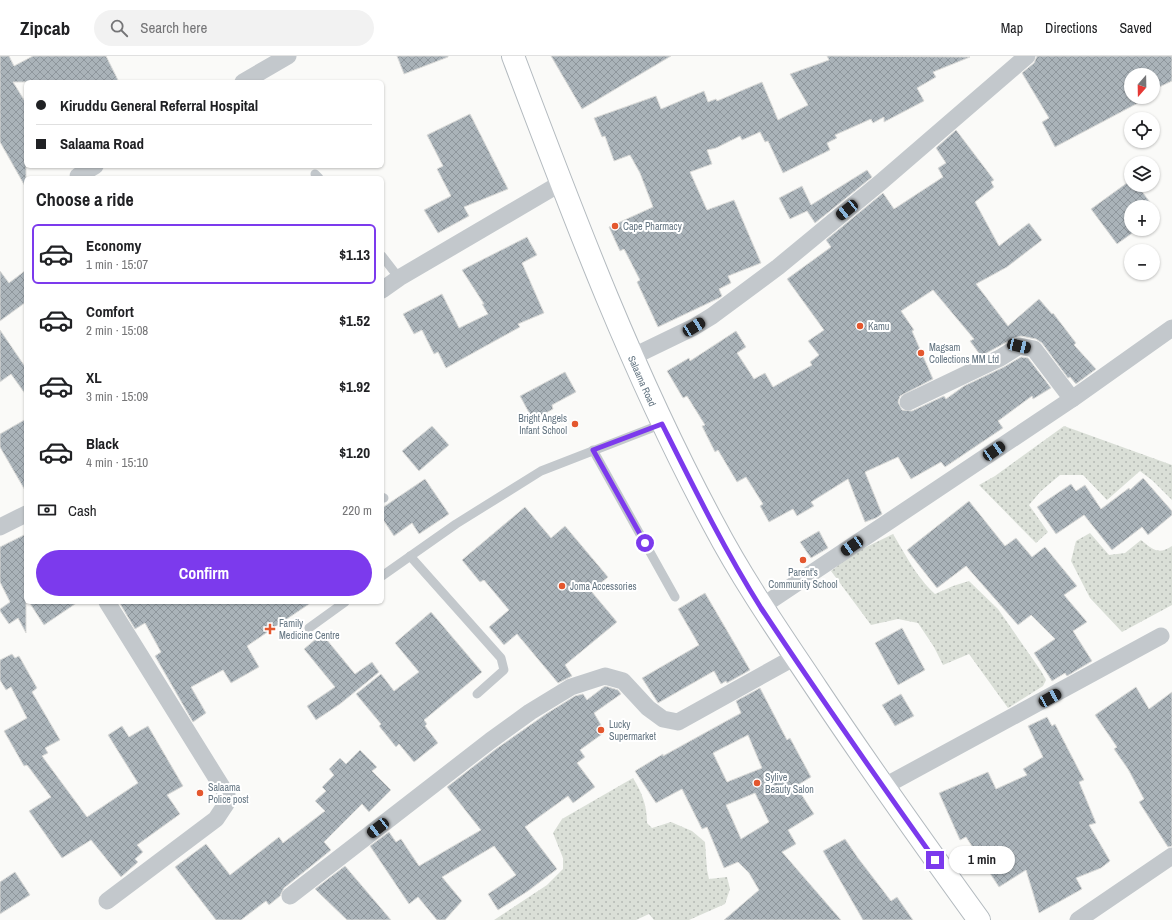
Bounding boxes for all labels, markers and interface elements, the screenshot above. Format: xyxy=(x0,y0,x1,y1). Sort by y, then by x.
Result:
search box xyxy=(94,10,374,46)
text: Zipcab xyxy=(20,15,70,41)
icon: search xyxy=(108,17,130,39)
text: Search here xyxy=(140,17,207,38)
text: Map xyxy=(1001,19,1023,37)
text: Directions xyxy=(1045,19,1097,37)
text: Saved xyxy=(1119,19,1152,37)
north arrow xyxy=(1124,68,1160,104)
map controls xyxy=(1124,68,1160,280)
text: Kiruddu General Referral Hospital xyxy=(60,95,258,116)
button: locate xyxy=(1124,112,1160,148)
text: Salaama Road xyxy=(60,133,144,154)
button: layers xyxy=(1124,156,1160,192)
text: Choose a ride xyxy=(36,187,134,212)
car xyxy=(834,198,860,222)
button: + xyxy=(1124,200,1160,236)
place label: Cape Pharmacy xyxy=(623,220,683,233)
marker: Cape Pharmacy xyxy=(610,221,620,231)
text: Economy xyxy=(86,235,141,256)
icon: car xyxy=(38,236,74,272)
text: $1.13 xyxy=(339,244,370,265)
button: − xyxy=(1124,244,1160,280)
text: 1 min · 15:07 xyxy=(86,256,148,273)
text: Comfort xyxy=(86,301,134,322)
icon: car xyxy=(38,302,74,338)
text: $1.52 xyxy=(339,310,370,331)
car xyxy=(681,316,707,338)
place label: Kamu xyxy=(868,320,889,333)
marker: Kamu xyxy=(855,321,865,331)
text: 2 min · 15:08 xyxy=(86,322,148,339)
car xyxy=(1006,337,1032,355)
place label: Magsam Collections MM Ltd xyxy=(929,341,999,366)
marker: Magsam Collections MM Ltd xyxy=(916,348,926,358)
street label: Salaama Road xyxy=(625,354,659,408)
text: XL xyxy=(86,367,102,388)
icon: car xyxy=(38,368,74,404)
text: $1.92 xyxy=(339,376,370,397)
text: 3 min · 15:09 xyxy=(86,388,148,405)
place label: Bright Angels Infant School xyxy=(518,412,567,437)
marker: Bright Angels Infant School xyxy=(570,419,580,429)
text: Black xyxy=(86,433,119,454)
icon: car xyxy=(38,434,74,470)
car xyxy=(981,439,1007,463)
text: $1.20 xyxy=(339,442,370,463)
text: 4 min · 15:10 xyxy=(86,454,148,471)
icon: cash xyxy=(36,499,58,521)
text: Cash xyxy=(68,500,97,521)
text: 220 m xyxy=(342,502,372,519)
route start xyxy=(636,534,654,552)
car xyxy=(839,534,865,558)
button: Confirm xyxy=(36,550,372,596)
marker: Parent's Community School xyxy=(798,555,808,565)
place label: Parent's Community School xyxy=(768,566,838,591)
place label: Joma Accessories xyxy=(570,580,637,593)
marker: Joma Accessories xyxy=(557,581,567,591)
place label: Family Medicine Centre xyxy=(279,617,340,642)
marker: Family Medicine Centre xyxy=(264,623,276,635)
car xyxy=(1037,687,1063,709)
place label: Lucky Supermarket xyxy=(609,718,657,743)
marker: Lucky Supermarket xyxy=(596,725,606,735)
place label: Sylive Beauty Salon xyxy=(765,771,814,796)
marker: Sylive Beauty Salon xyxy=(752,778,762,788)
place label: Salaama Police post xyxy=(208,781,249,806)
marker: Salaama Police post xyxy=(195,788,205,798)
car xyxy=(365,816,391,840)
callout: 1 min xyxy=(949,846,1015,874)
route end xyxy=(926,851,944,869)
text: 1 min xyxy=(968,851,996,868)

